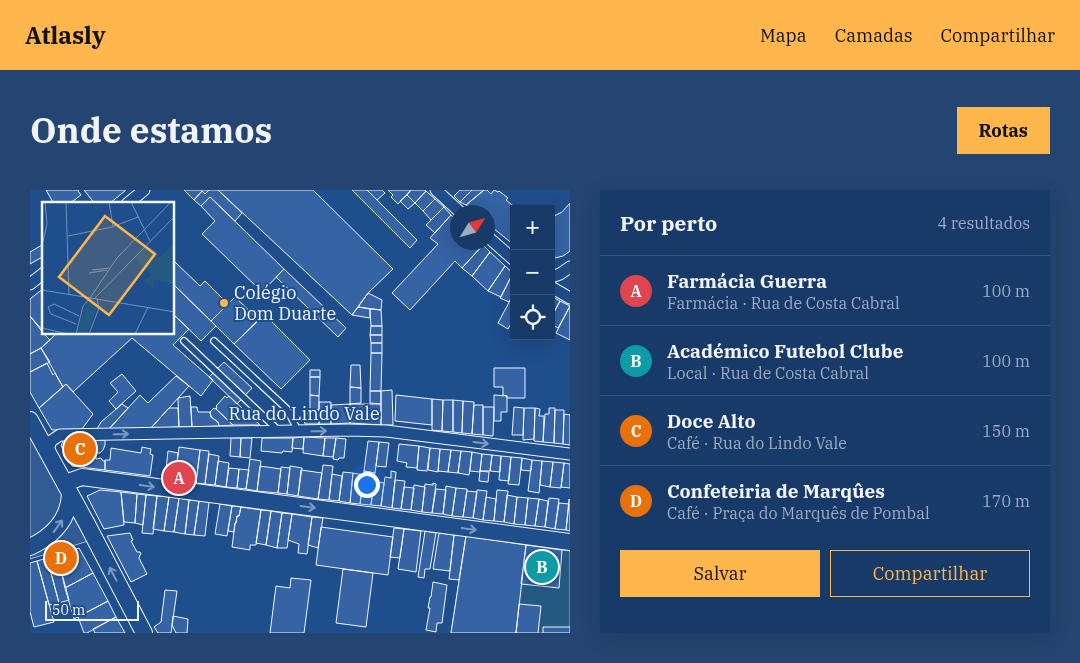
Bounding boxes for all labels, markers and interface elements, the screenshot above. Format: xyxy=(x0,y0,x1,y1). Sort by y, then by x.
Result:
text: Atlasly xyxy=(25,19,106,51)
text: Mapa xyxy=(760,24,807,47)
text: Camadas xyxy=(835,24,913,47)
text: Compartilhar xyxy=(941,24,1055,47)
text: Onde estamos xyxy=(30,107,272,153)
button: Rotas xyxy=(957,107,1050,154)
inset map xyxy=(42,202,175,335)
north arrow xyxy=(450,205,495,250)
map controls xyxy=(510,205,555,340)
button: + xyxy=(510,205,555,250)
text: Por perto xyxy=(620,209,717,237)
text: 4 resultados xyxy=(938,213,1030,233)
button: − xyxy=(510,250,555,295)
text: Farmácia Guerra xyxy=(667,269,827,293)
place label: Colégio Dom Duarte xyxy=(234,281,336,325)
text: A xyxy=(630,281,642,301)
text: 100 m xyxy=(982,281,1030,301)
text: Farmácia · Rua de Costa Cabral xyxy=(667,293,900,313)
button: locate xyxy=(510,295,555,340)
marker: Colégio Dom Duarte xyxy=(218,297,230,309)
text: Académico Futebol Clube xyxy=(667,339,903,363)
text: B xyxy=(630,351,642,371)
text: 100 m xyxy=(982,351,1030,371)
text: Local · Rua de Costa Cabral xyxy=(667,363,869,383)
street label: Rua do Lindo Vale xyxy=(228,402,380,425)
text: Doce Alto xyxy=(667,409,755,433)
text: C xyxy=(631,421,641,441)
text: 150 m xyxy=(982,421,1030,441)
one-way arrow xyxy=(310,426,327,436)
one-way arrow xyxy=(113,429,129,439)
pin: C xyxy=(64,430,96,468)
text: Café · Rua do Lindo Vale xyxy=(667,433,847,453)
one-way arrow xyxy=(472,438,488,448)
pin: A xyxy=(163,459,195,497)
your location xyxy=(354,472,380,498)
text: Confeteiria de Marqûes xyxy=(667,479,885,503)
one-way arrow xyxy=(139,481,155,491)
text: D xyxy=(630,491,642,511)
text: 170 m xyxy=(982,491,1030,511)
one-way arrow xyxy=(300,502,316,512)
text: Café · Praça do Marquês de Pombal xyxy=(667,503,930,523)
one-way arrow xyxy=(53,519,63,533)
one-way arrow xyxy=(461,524,477,534)
pin: D xyxy=(45,539,77,577)
pin: B xyxy=(526,548,558,586)
button: Salvar xyxy=(620,550,820,597)
button: Compartilhar xyxy=(830,550,1030,597)
one-way arrow xyxy=(108,568,118,582)
scale bar xyxy=(45,598,139,621)
text: 50 m xyxy=(52,601,85,619)

